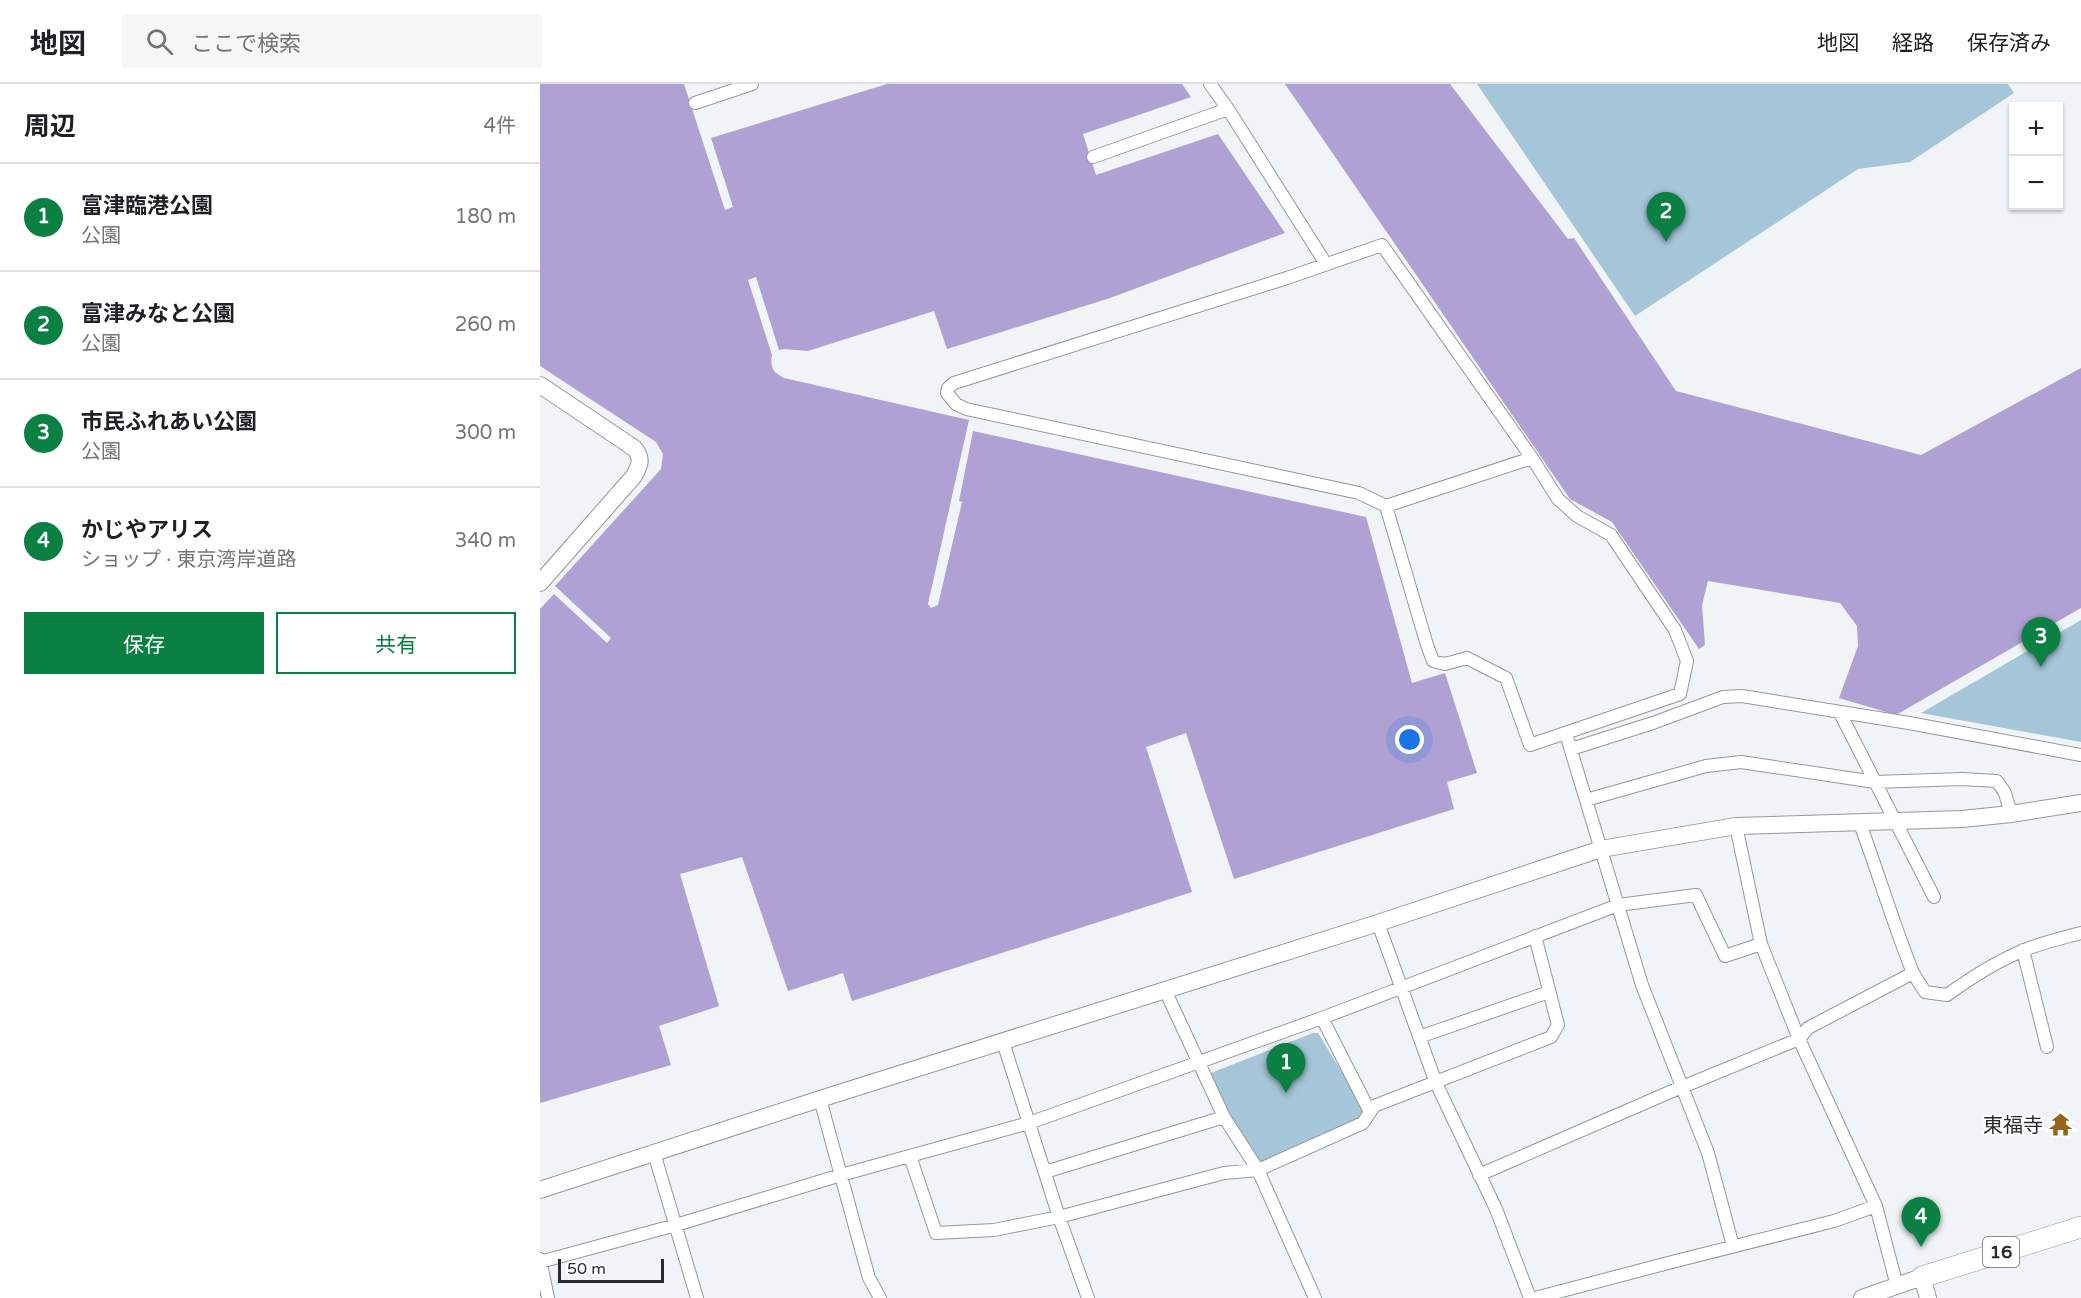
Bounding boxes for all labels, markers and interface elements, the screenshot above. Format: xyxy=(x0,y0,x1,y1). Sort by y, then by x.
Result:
search box xyxy=(122,14,542,68)
icon: search xyxy=(143,25,176,58)
text: 地図 xyxy=(30,27,86,61)
text: ここで検索 xyxy=(191,31,301,57)
text: 地図 xyxy=(1817,31,1859,56)
text: 経路 xyxy=(1892,31,1934,56)
text: 保存済み xyxy=(1967,31,2051,56)
map controls xyxy=(2009,102,2063,210)
button: + xyxy=(2009,102,2063,156)
text: 周辺 xyxy=(24,111,76,142)
text: 4件 xyxy=(483,114,516,138)
button: − xyxy=(2009,156,2063,210)
pin: 2 xyxy=(1646,192,1686,242)
text: 富津臨港公園 xyxy=(81,193,213,219)
text: 1 xyxy=(37,205,50,229)
text: 180 m xyxy=(455,205,516,229)
text: 公園 xyxy=(81,224,121,248)
text: 富津みなと公園 xyxy=(81,301,235,327)
text: 2 xyxy=(37,313,50,337)
text: 260 m xyxy=(455,313,516,337)
text: 公園 xyxy=(81,332,121,356)
text: 市民ふれあい公園 xyxy=(81,409,257,435)
text: 3 xyxy=(37,421,50,445)
text: 300 m xyxy=(455,421,516,445)
text: 公園 xyxy=(81,440,121,464)
text: かじやアリス xyxy=(81,517,213,543)
text: 4 xyxy=(37,529,50,553)
text: 340 m xyxy=(455,529,516,553)
text: ショップ · 東京湾岸道路 xyxy=(81,548,297,572)
button: 保存 xyxy=(24,612,264,674)
button: 共有 xyxy=(276,612,516,674)
pin: 3 xyxy=(2022,618,2060,667)
your location xyxy=(1395,725,1424,754)
pin: 1 xyxy=(1266,1044,1306,1093)
temple icon: 東福寺 xyxy=(2048,1112,2074,1138)
place label: 東福寺 xyxy=(1983,1114,2043,1138)
pin: 4 xyxy=(1902,1198,1940,1247)
road number: 16 xyxy=(1983,1237,2019,1267)
scale bar xyxy=(558,1256,664,1284)
text: 50 m xyxy=(567,1259,606,1279)

